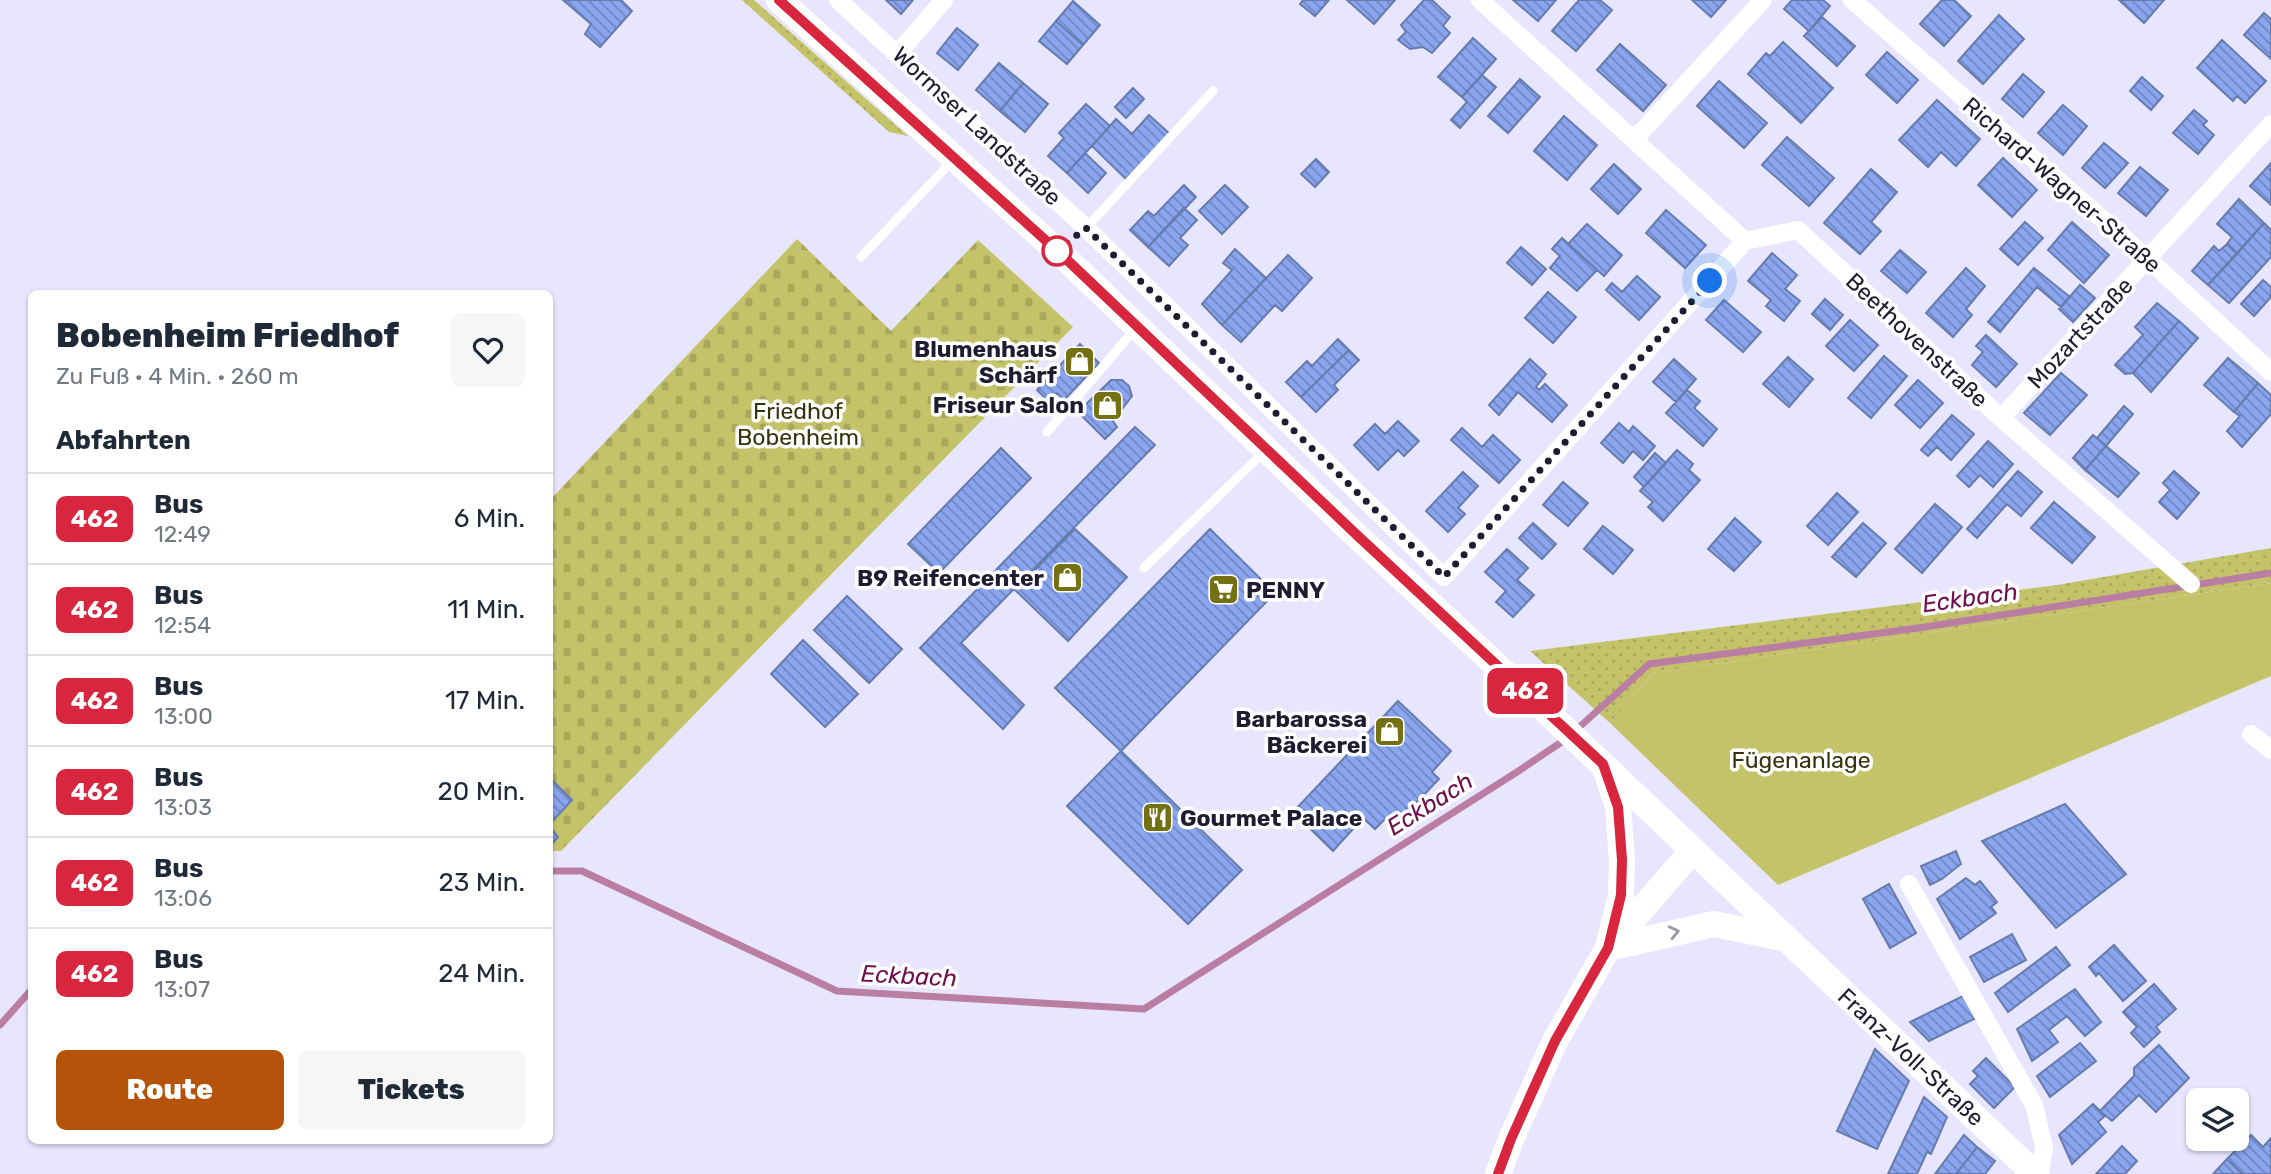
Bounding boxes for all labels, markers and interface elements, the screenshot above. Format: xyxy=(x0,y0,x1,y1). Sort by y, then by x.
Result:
street label: Wormser Landstraße xyxy=(887,41,1067,211)
street label: Richard-Wagner-Straße xyxy=(1957,91,2167,279)
unlabelled marker xyxy=(1042,236,1072,266)
your location xyxy=(1692,263,1727,298)
street label: Beethovenstraße xyxy=(1840,267,1994,413)
street label: Mozartstraße xyxy=(2021,272,2139,394)
button: heart xyxy=(451,313,525,387)
text: Bobenheim Friedhof xyxy=(56,316,399,355)
place label: Blumenhaus Schärf xyxy=(914,335,1058,389)
shop icon: Blumenhaus Schärf xyxy=(1063,345,1097,379)
text: Zu Fuß · 4 Min. · 260 m xyxy=(56,362,299,390)
shop icon: Friseur Salon xyxy=(1090,388,1124,422)
place label: Friseur Salon xyxy=(933,391,1084,419)
park label: Friedhof Bobenheim xyxy=(737,397,859,451)
text: Abfahrten xyxy=(56,425,191,456)
text: Bus xyxy=(154,489,203,520)
text: 6 Min. xyxy=(454,503,525,534)
text: 462 xyxy=(71,505,118,533)
text: 12:49 xyxy=(154,520,211,548)
shop icon: B9 Reifencenter xyxy=(1050,561,1084,595)
place label: B9 Reifencenter xyxy=(857,564,1045,592)
supermarket icon: PENNY xyxy=(1206,573,1240,607)
place label: PENNY xyxy=(1246,576,1325,604)
water label: Eckbach xyxy=(1920,577,2020,619)
text: Bus xyxy=(154,580,203,611)
text: 11 Min. xyxy=(447,594,525,625)
text: 462 xyxy=(71,596,118,624)
text: 12:54 xyxy=(154,611,211,639)
line badge: 462 xyxy=(1485,668,1565,714)
text: Bus xyxy=(154,671,203,702)
text: 462 xyxy=(1501,677,1549,705)
text: 17 Min. xyxy=(445,685,525,716)
text: 462 xyxy=(71,687,118,715)
text: 13:00 xyxy=(154,702,213,730)
place label: Barbarossa Bäckerei xyxy=(1235,705,1367,759)
shop icon: Barbarossa Bäckerei xyxy=(1373,715,1407,749)
park label: Fügenanlage xyxy=(1731,746,1871,774)
text: Bus xyxy=(154,762,203,793)
water label: Eckbach xyxy=(1382,767,1478,841)
text: 20 Min. xyxy=(438,776,525,807)
text: 462 xyxy=(71,778,118,806)
text: 13:03 xyxy=(154,793,212,821)
restaurant icon: Gourmet Palace xyxy=(1140,801,1174,835)
place label: Gourmet Palace xyxy=(1180,804,1362,832)
text: Bus xyxy=(154,853,203,884)
text: 23 Min. xyxy=(438,867,525,898)
text: 462 xyxy=(71,869,118,897)
text: 13:06 xyxy=(154,884,212,912)
one-way arrow xyxy=(1668,926,1680,940)
text: Bus xyxy=(154,944,203,975)
text: 24 Min. xyxy=(438,958,525,989)
text: 462 xyxy=(71,960,118,988)
water label: Eckbach xyxy=(860,960,958,992)
text: 13:07 xyxy=(154,975,210,1003)
street label: Franz-Voll-Straße xyxy=(1832,982,1990,1132)
button: Route xyxy=(56,1050,284,1130)
button: Tickets xyxy=(298,1050,525,1130)
map controls xyxy=(2186,1088,2249,1151)
button: layers xyxy=(2186,1088,2249,1151)

